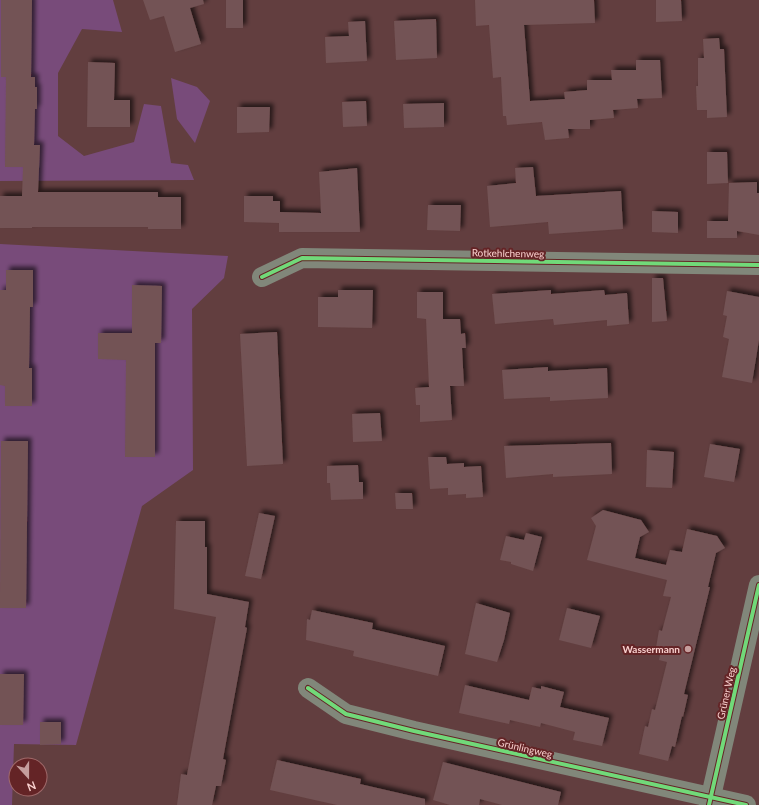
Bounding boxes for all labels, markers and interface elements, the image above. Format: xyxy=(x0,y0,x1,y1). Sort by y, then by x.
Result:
street label: Rotkehlchenweg xyxy=(472,246,544,260)
place label: Wassermann xyxy=(622,643,680,655)
marker: Wassermann xyxy=(683,644,693,654)
street label: Grüner Weg xyxy=(714,666,738,720)
street label: Grünlingweg xyxy=(496,736,554,760)
north arrow xyxy=(8,757,48,797)
text: N xyxy=(25,779,38,794)

